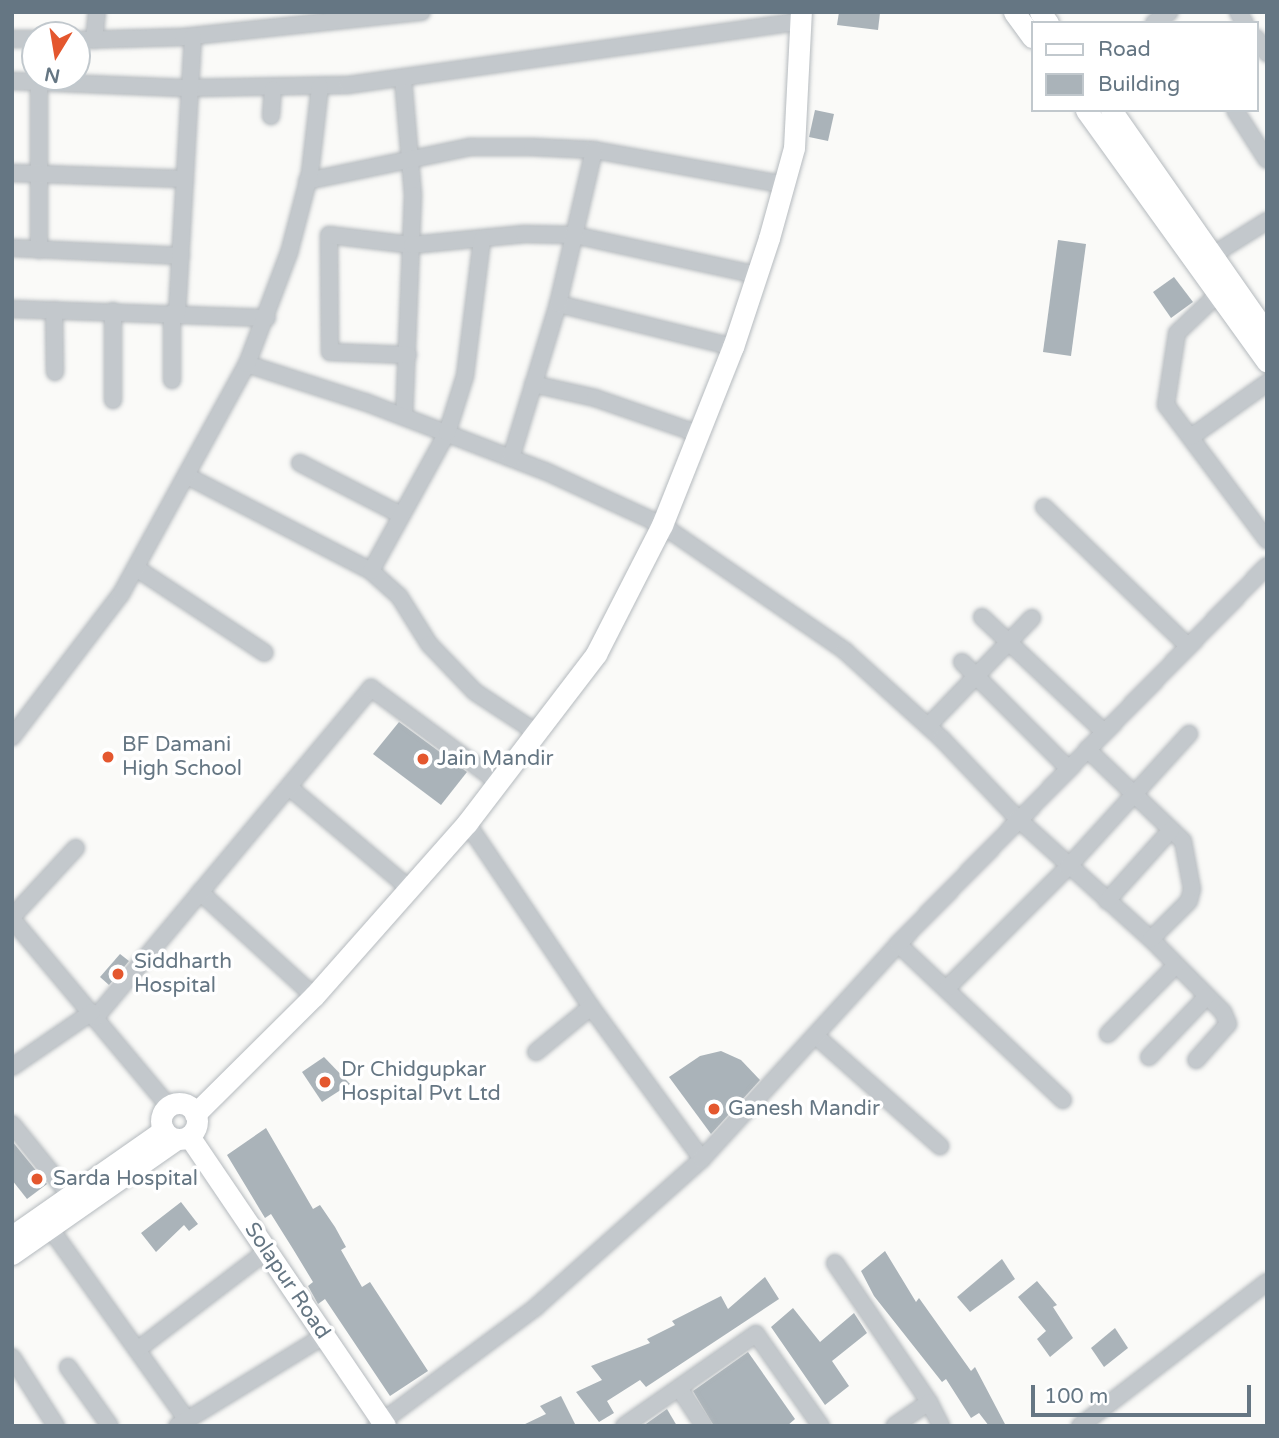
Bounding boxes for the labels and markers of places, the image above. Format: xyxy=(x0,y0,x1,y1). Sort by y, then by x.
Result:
place label: BF Damani High School xyxy=(122,732,242,782)
place label: Jain Mandir xyxy=(437,746,553,772)
marker: BF Damani High School xyxy=(100,749,116,765)
marker: Jain Mandir xyxy=(415,751,431,767)
place label: Siddharth Hospital xyxy=(134,949,232,999)
marker: Siddharth Hospital xyxy=(108,964,128,984)
place label: Dr Chidgupkar Hospital Pvt Ltd xyxy=(341,1057,501,1107)
marker: Dr Chidgupkar Hospital Pvt Ltd xyxy=(315,1072,335,1092)
place label: Ganesh Mandir xyxy=(728,1096,880,1122)
marker: Ganesh Mandir xyxy=(706,1101,722,1117)
place label: Sarda Hospital xyxy=(53,1166,198,1192)
marker: Sarda Hospital xyxy=(27,1169,47,1189)

